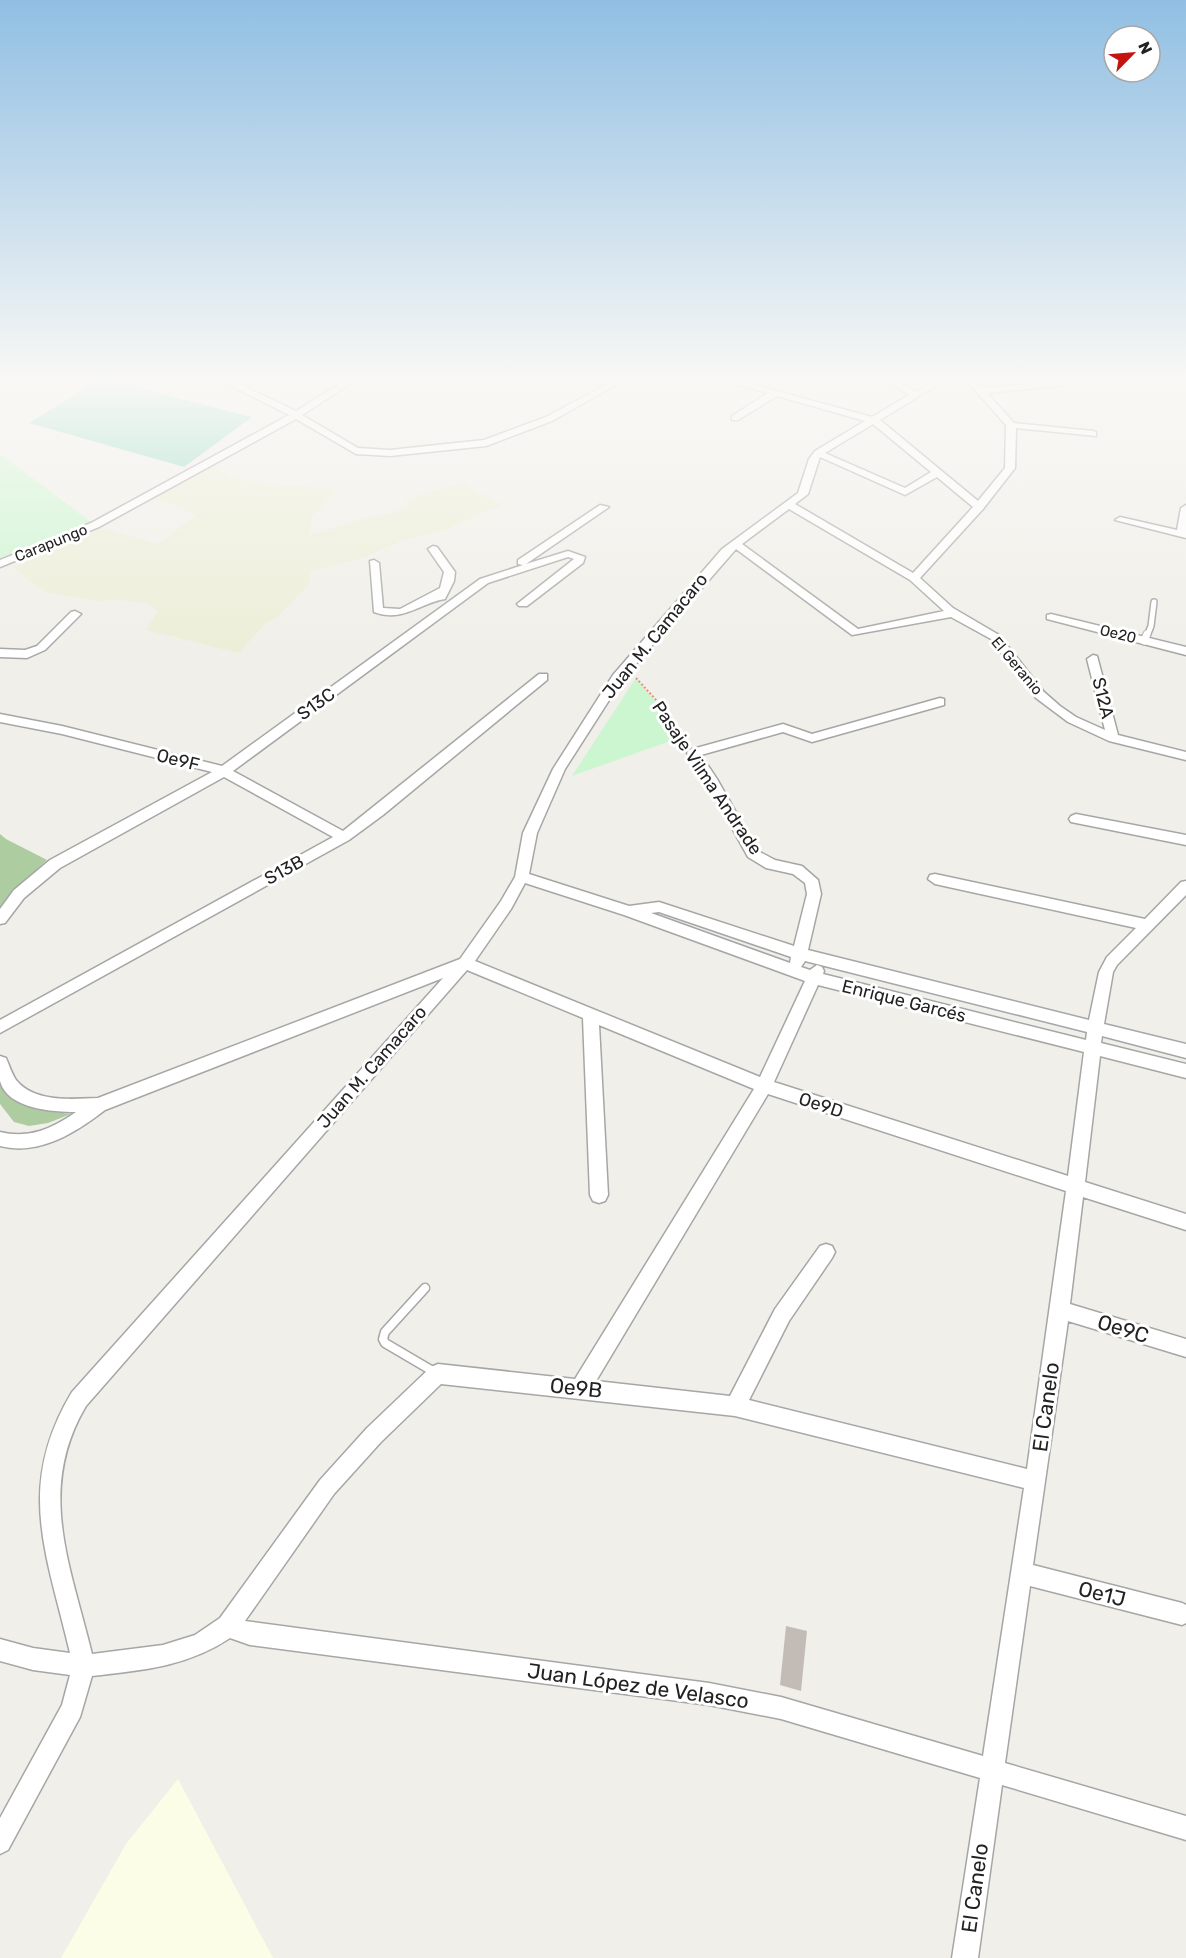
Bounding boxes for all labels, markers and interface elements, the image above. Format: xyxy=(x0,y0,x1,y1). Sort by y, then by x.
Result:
north arrow xyxy=(1102,24,1162,84)
text: N xyxy=(1134,39,1156,57)
street label: Carapungo xyxy=(12,520,90,566)
street label: Juan M. Camacaro xyxy=(598,569,712,703)
street label: Oe20 xyxy=(1098,621,1138,647)
street label: El Geranio xyxy=(988,633,1046,699)
street label: S12A xyxy=(1087,675,1119,721)
street label: S13C xyxy=(293,683,339,725)
street label: Pasaje Vilma Andrade xyxy=(647,697,767,859)
street label: Oe9F xyxy=(154,744,202,776)
street label: S13B xyxy=(260,850,308,890)
street label: Enrique Garcés xyxy=(840,975,968,1027)
street label: Juan M. Camacaro xyxy=(313,1001,431,1133)
street label: Oe9D xyxy=(796,1088,846,1122)
street label: Oe9C xyxy=(1094,1309,1152,1348)
street label: El Canelo xyxy=(1027,1361,1064,1453)
street label: Oe9B xyxy=(549,1372,603,1403)
street label: Oe1J xyxy=(1076,1576,1129,1611)
street label: Juan López de Velasco xyxy=(526,1658,750,1713)
street label: El Canelo xyxy=(956,1842,993,1934)

